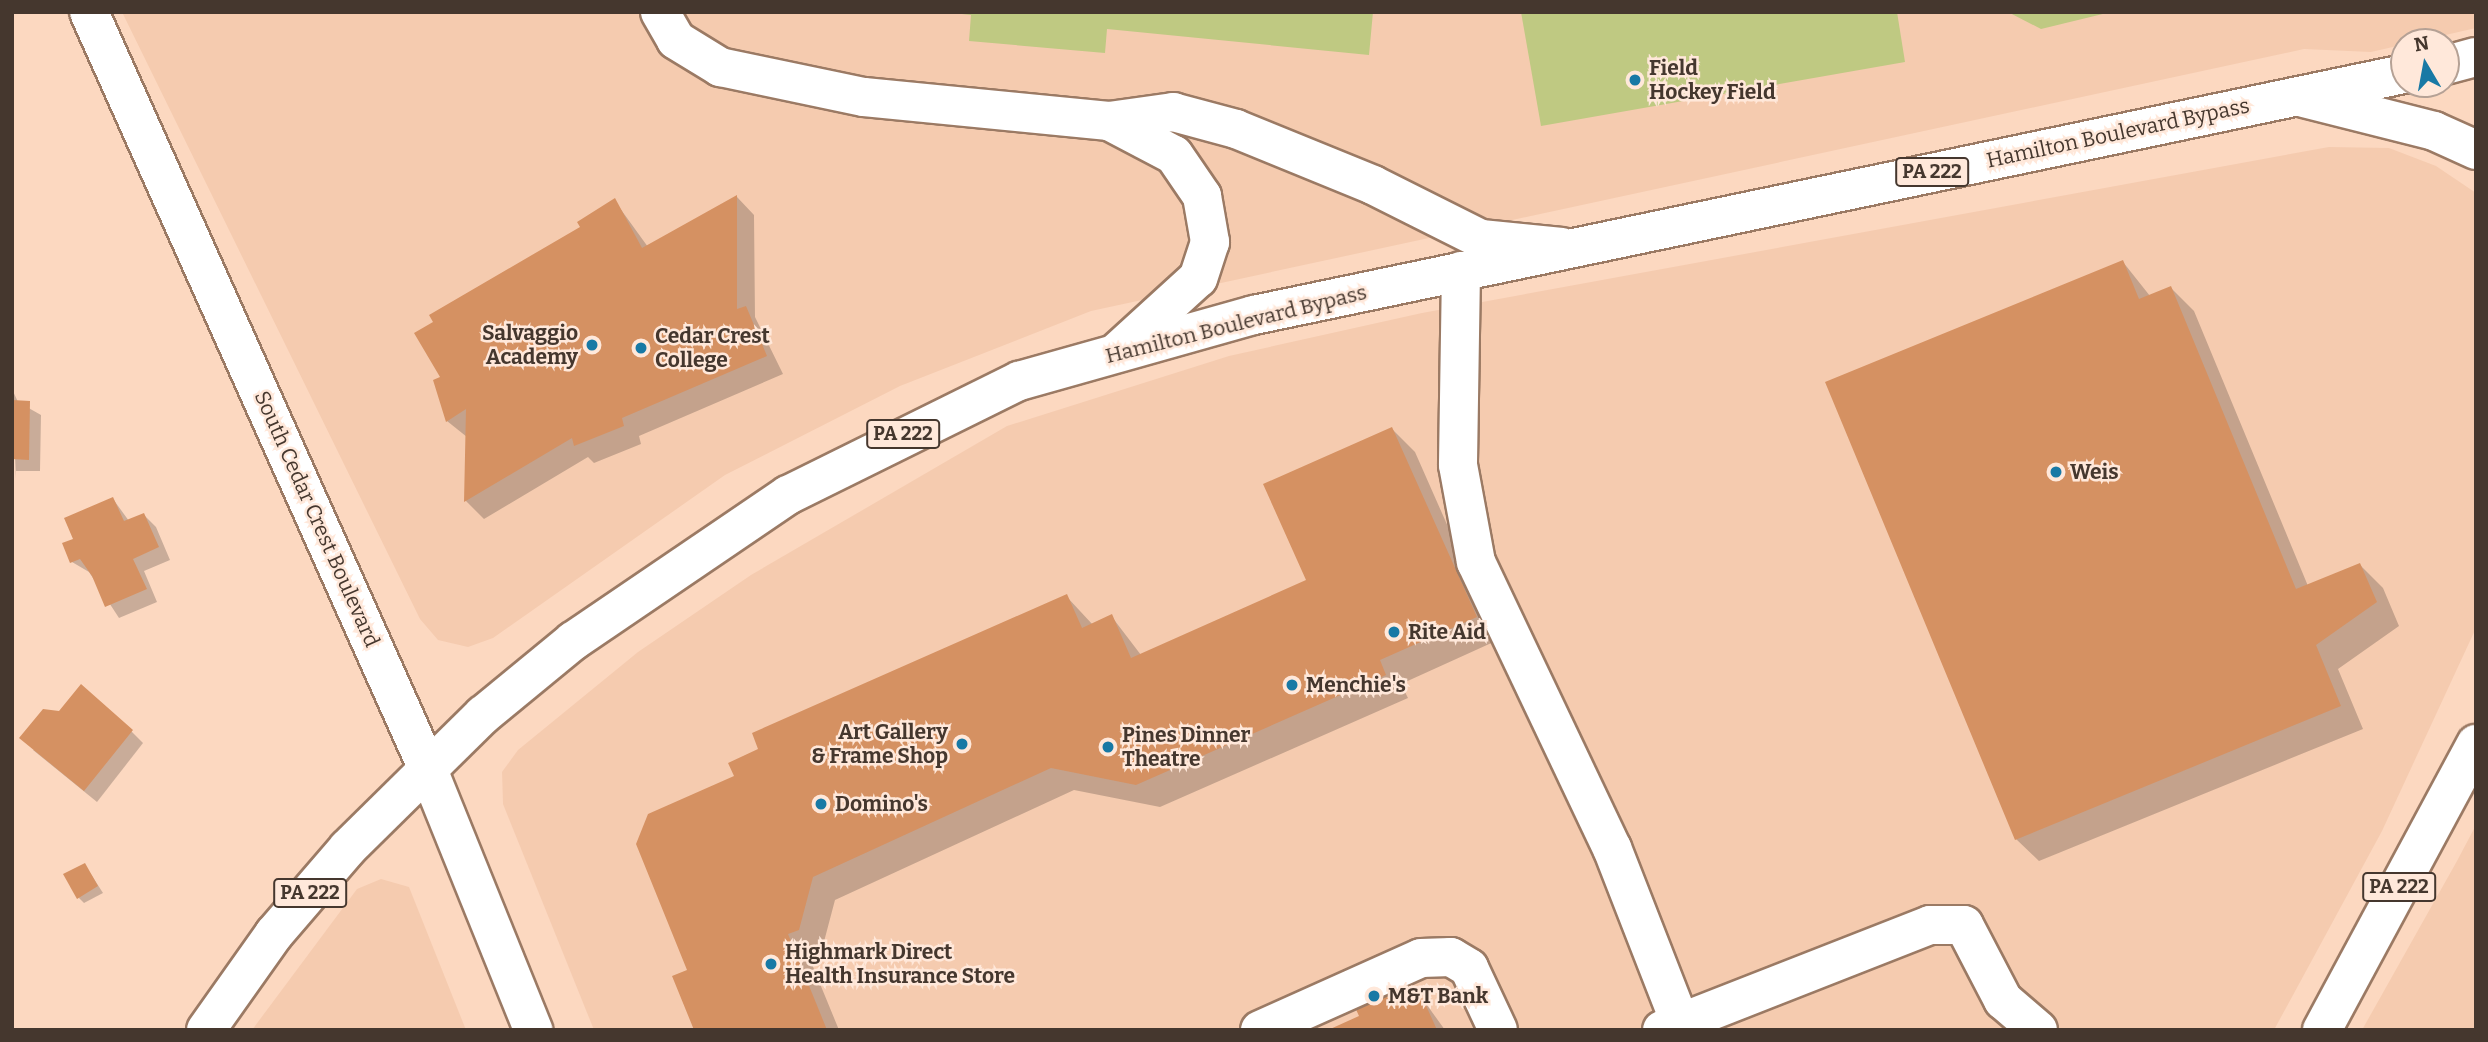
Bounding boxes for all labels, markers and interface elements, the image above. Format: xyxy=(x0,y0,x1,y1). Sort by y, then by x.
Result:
north arrow xyxy=(2390,28,2460,98)
text: N xyxy=(2412,31,2431,56)
place label: Field Hockey Field xyxy=(1649,55,1776,105)
marker: Field Hockey Field xyxy=(1627,72,1643,88)
street label: Hamilton Boulevard Bypass xyxy=(1984,93,2252,173)
road number: PA 222 xyxy=(1894,156,1970,188)
street label: Hamilton Boulevard Bypass xyxy=(1103,279,1369,369)
place label: Salvaggio Academy xyxy=(482,320,578,370)
place label: Cedar Crest College xyxy=(655,323,770,373)
marker: Salvaggio Academy xyxy=(584,337,600,353)
marker: Cedar Crest College xyxy=(633,340,649,356)
street label: South Cedar Crest Boulevard xyxy=(249,387,385,651)
road number: PA 222 xyxy=(864,418,942,449)
place label: Weis xyxy=(2070,459,2119,485)
marker: Weis xyxy=(2048,464,2064,480)
place label: Rite Aid xyxy=(1408,619,1486,645)
marker: Rite Aid xyxy=(1386,624,1402,640)
place label: Menchie's xyxy=(1306,672,1406,698)
marker: Menchie's xyxy=(1284,677,1300,693)
place label: Art Gallery & Frame Shop xyxy=(811,719,948,769)
place label: Pines Dinner Theatre xyxy=(1122,722,1250,772)
marker: Art Gallery & Frame Shop xyxy=(954,736,970,752)
marker: Pines Dinner Theatre xyxy=(1100,739,1116,755)
place label: Domino's xyxy=(835,791,928,817)
marker: Domino's xyxy=(813,796,829,812)
road number: PA 222 xyxy=(2360,872,2438,902)
road number: PA 222 xyxy=(272,878,348,908)
place label: Highmark Direct Health Insurance Store xyxy=(785,939,1015,989)
marker: Highmark Direct Health Insurance Store xyxy=(763,956,779,972)
place label: M&T Bank xyxy=(1388,983,1488,1009)
marker: M&T Bank xyxy=(1366,988,1382,1004)

